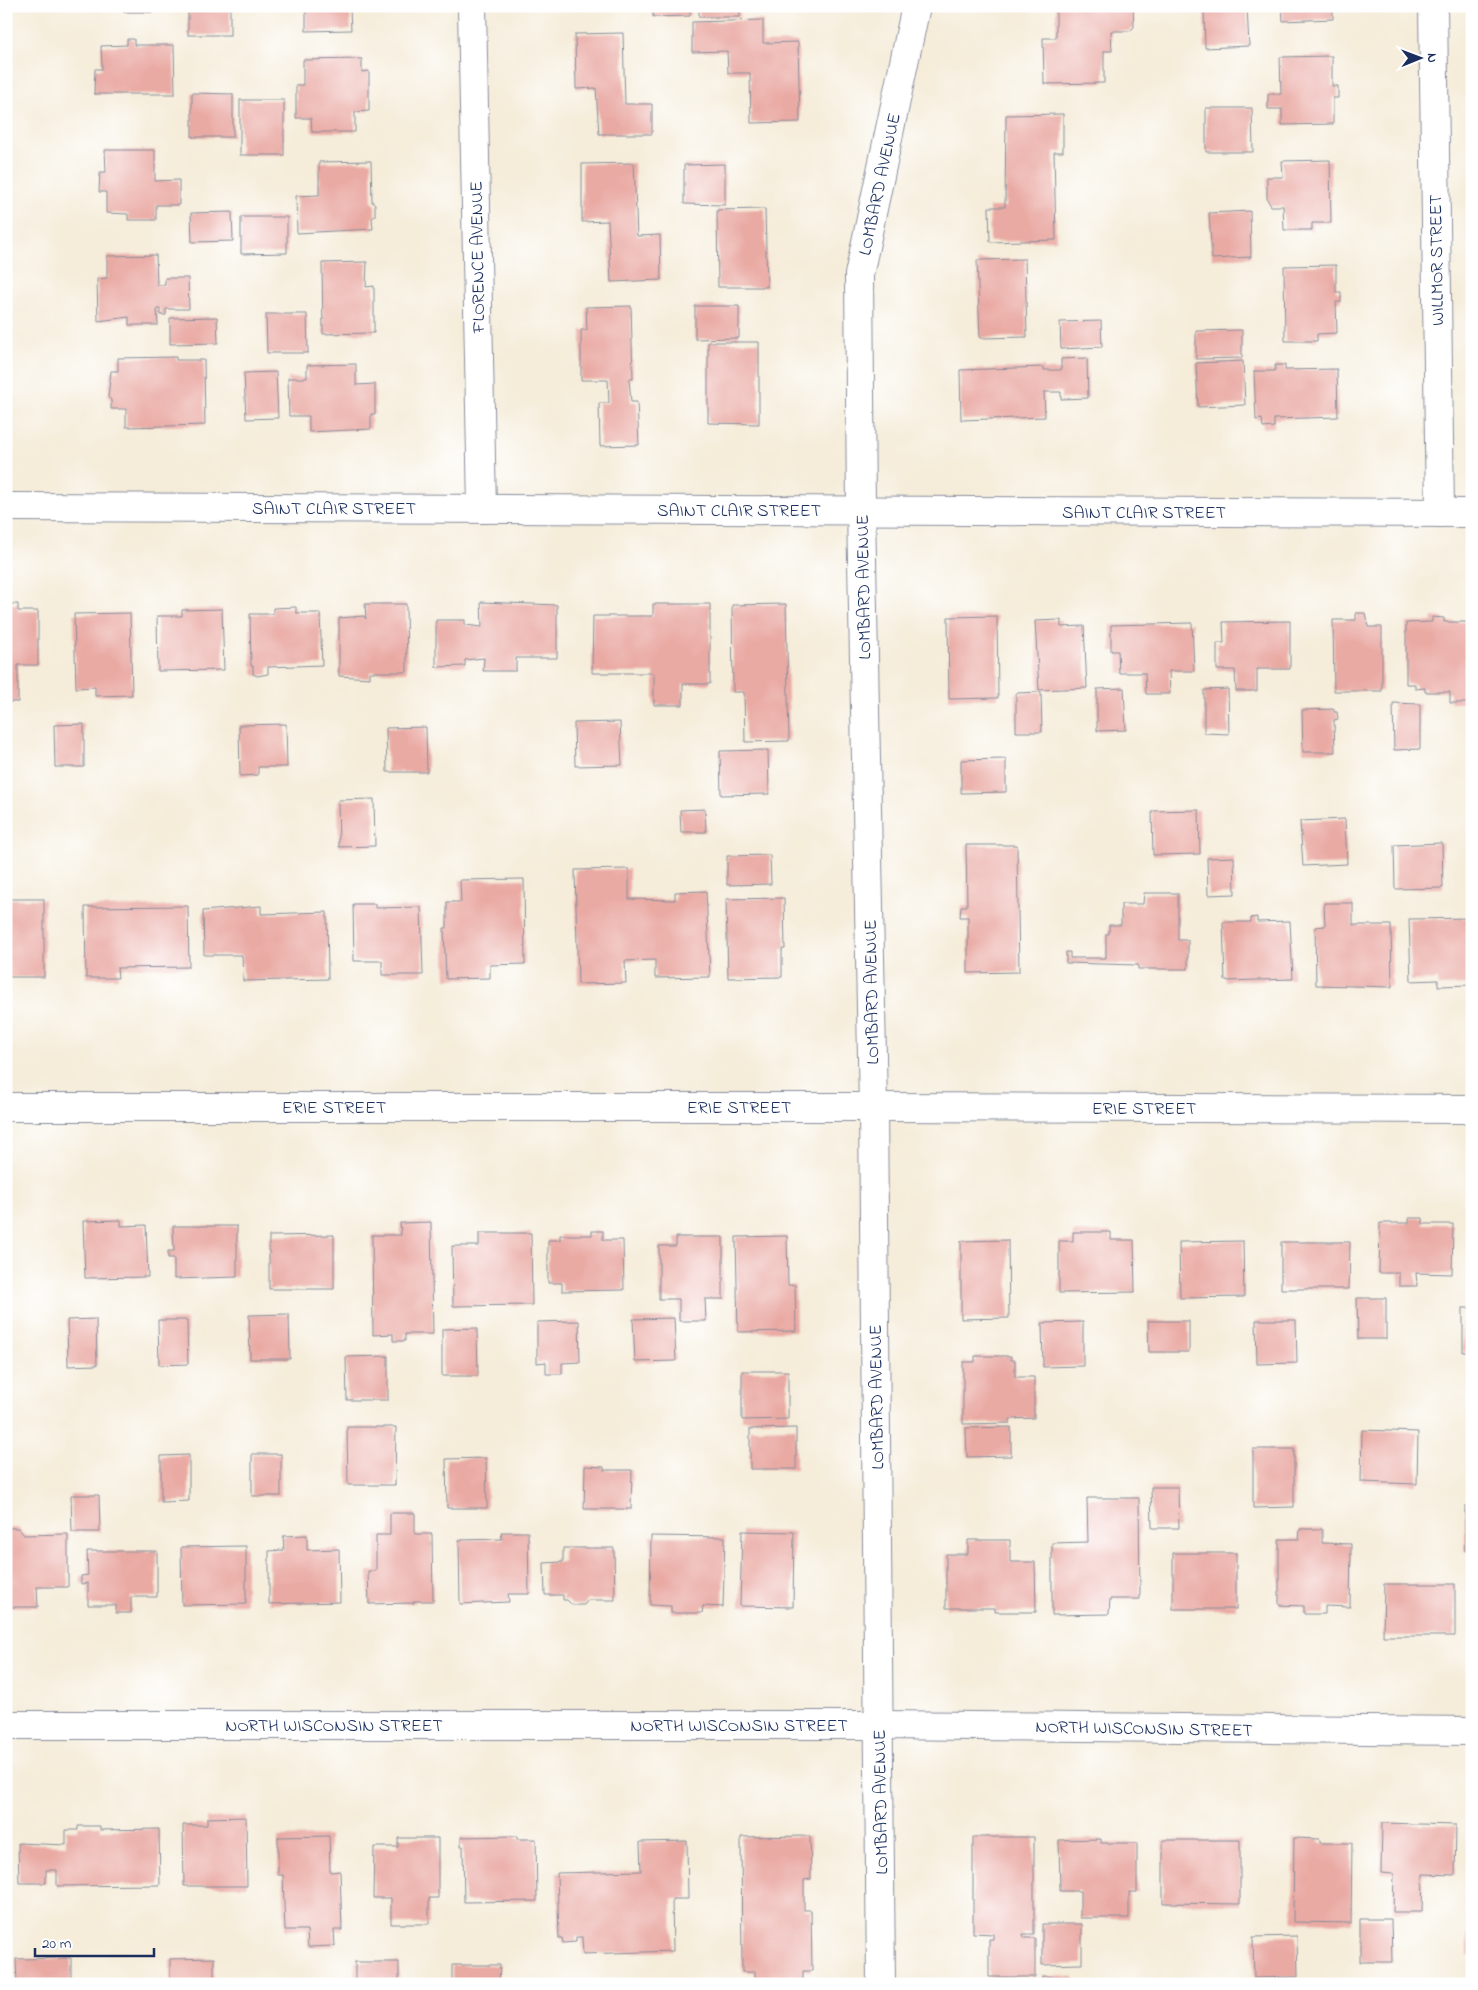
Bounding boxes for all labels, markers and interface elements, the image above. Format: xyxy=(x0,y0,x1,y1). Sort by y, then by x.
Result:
north arrow xyxy=(1396,32,1446,82)
text: N xyxy=(1421,53,1442,63)
street label: LOMBARD AVENUE xyxy=(853,111,909,258)
street label: FLORENCE AVENUE xyxy=(465,181,493,334)
street label: WILLMOR STREET xyxy=(1424,194,1452,326)
street label: SAINT CLAIR STREET xyxy=(252,497,416,523)
street label: SAINT CLAIR STREET xyxy=(657,499,821,525)
street label: SAINT CLAIR STREET xyxy=(1062,501,1226,527)
street label: LOMBARD AVENUE xyxy=(851,514,879,660)
street label: LOMBARD AVENUE xyxy=(859,919,887,1065)
street label: ERIE STREET xyxy=(282,1096,386,1122)
street label: ERIE STREET xyxy=(687,1096,791,1122)
street label: ERIE STREET xyxy=(1092,1097,1196,1123)
street label: LOMBARD AVENUE xyxy=(864,1324,892,1470)
street label: NORTH WISCONSIN STREET xyxy=(225,1714,443,1740)
street label: NORTH WISCONSIN STREET xyxy=(630,1714,848,1740)
street label: NORTH WISCONSIN STREET xyxy=(1035,1715,1253,1745)
street label: LOMBARD AVENUE xyxy=(868,1729,896,1875)
scale bar xyxy=(35,1925,154,1957)
text: 20 m xyxy=(42,1933,72,1955)

